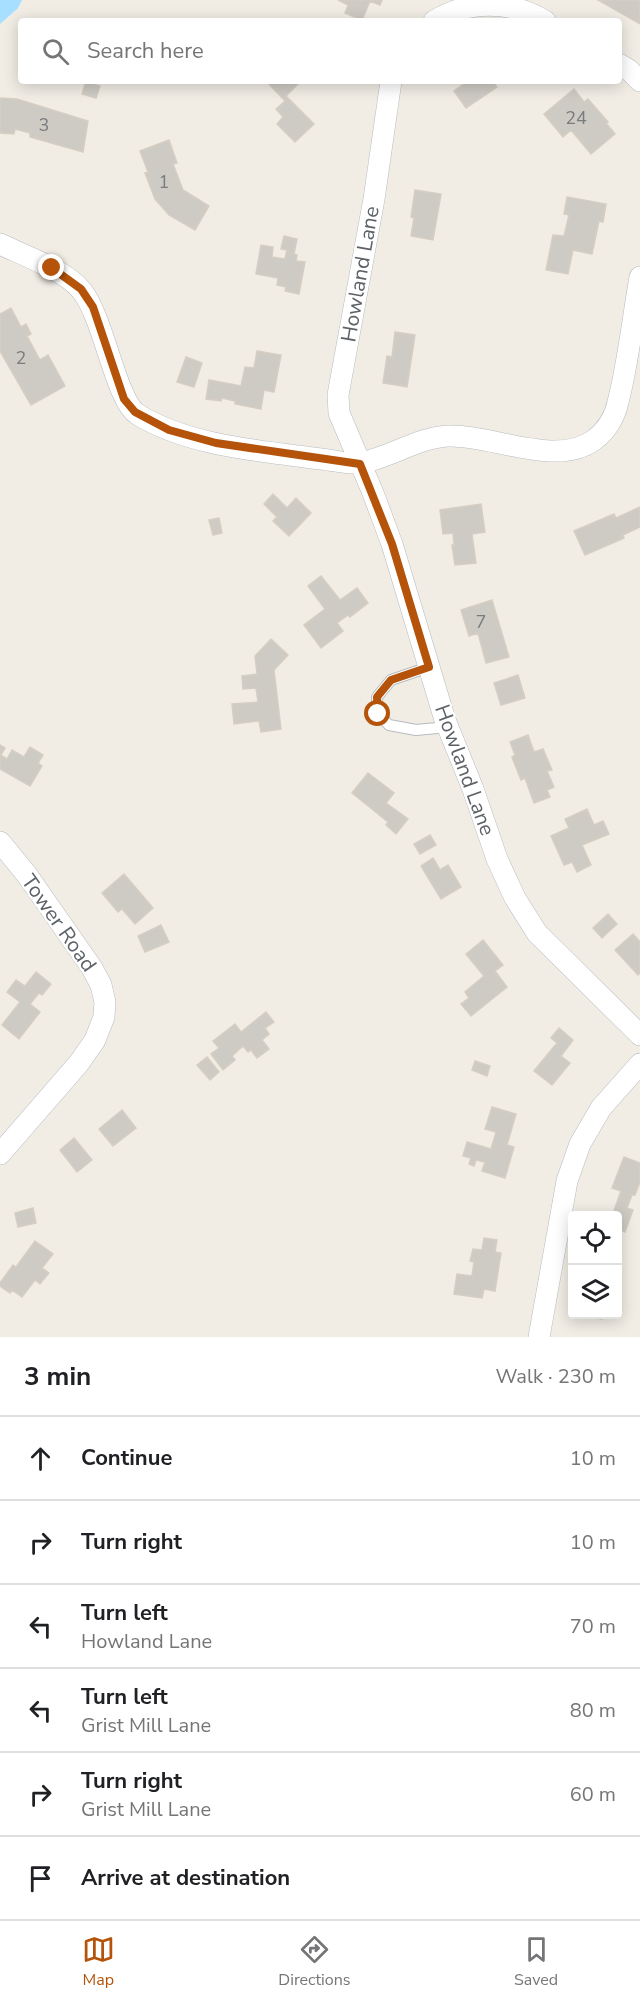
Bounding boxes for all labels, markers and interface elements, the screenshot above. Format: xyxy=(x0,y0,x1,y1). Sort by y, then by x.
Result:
search box xyxy=(18,18,622,84)
icon: search xyxy=(39,35,72,68)
text: Search here xyxy=(87,36,204,66)
house number: 24 xyxy=(565,106,587,130)
house number: 3 xyxy=(39,113,49,137)
house number: 1 xyxy=(159,170,169,194)
street label: Howland Lane xyxy=(334,204,386,344)
route end xyxy=(38,254,64,280)
house number: 2 xyxy=(16,346,26,370)
house number: 7 xyxy=(476,610,486,634)
route start xyxy=(364,700,390,726)
street label: Howland Lane xyxy=(428,701,502,839)
street label: Tower Road xyxy=(15,869,103,977)
map controls xyxy=(568,1211,622,1319)
button: locate xyxy=(568,1211,622,1265)
button: layers xyxy=(568,1265,622,1319)
text: 3 min xyxy=(24,1359,91,1394)
text: Walk · 230 m xyxy=(496,1363,616,1390)
icon: ahead xyxy=(24,1442,57,1475)
text: Continue xyxy=(81,1443,172,1473)
text: 10 m xyxy=(570,1445,616,1472)
icon: right xyxy=(24,1526,57,1559)
text: Turn right xyxy=(81,1527,182,1557)
text: 10 m xyxy=(570,1529,616,1556)
text: Turn left xyxy=(81,1598,168,1628)
icon: left xyxy=(24,1610,57,1643)
text: 70 m xyxy=(570,1613,616,1640)
text: Howland Lane xyxy=(81,1628,212,1655)
text: Turn left xyxy=(81,1682,168,1712)
icon: left xyxy=(24,1694,57,1727)
text: 80 m xyxy=(570,1697,616,1724)
text: Grist Mill Lane xyxy=(81,1712,211,1739)
text: Turn right xyxy=(81,1766,182,1796)
icon: right xyxy=(24,1778,57,1811)
text: 60 m xyxy=(570,1781,616,1808)
text: Grist Mill Lane xyxy=(81,1796,211,1823)
icon: arrive xyxy=(24,1862,57,1895)
text: Arrive at destination xyxy=(81,1863,290,1893)
tab: Map xyxy=(82,1933,115,1991)
tab: Directions xyxy=(278,1933,350,1991)
tab: Saved xyxy=(514,1933,558,1991)

